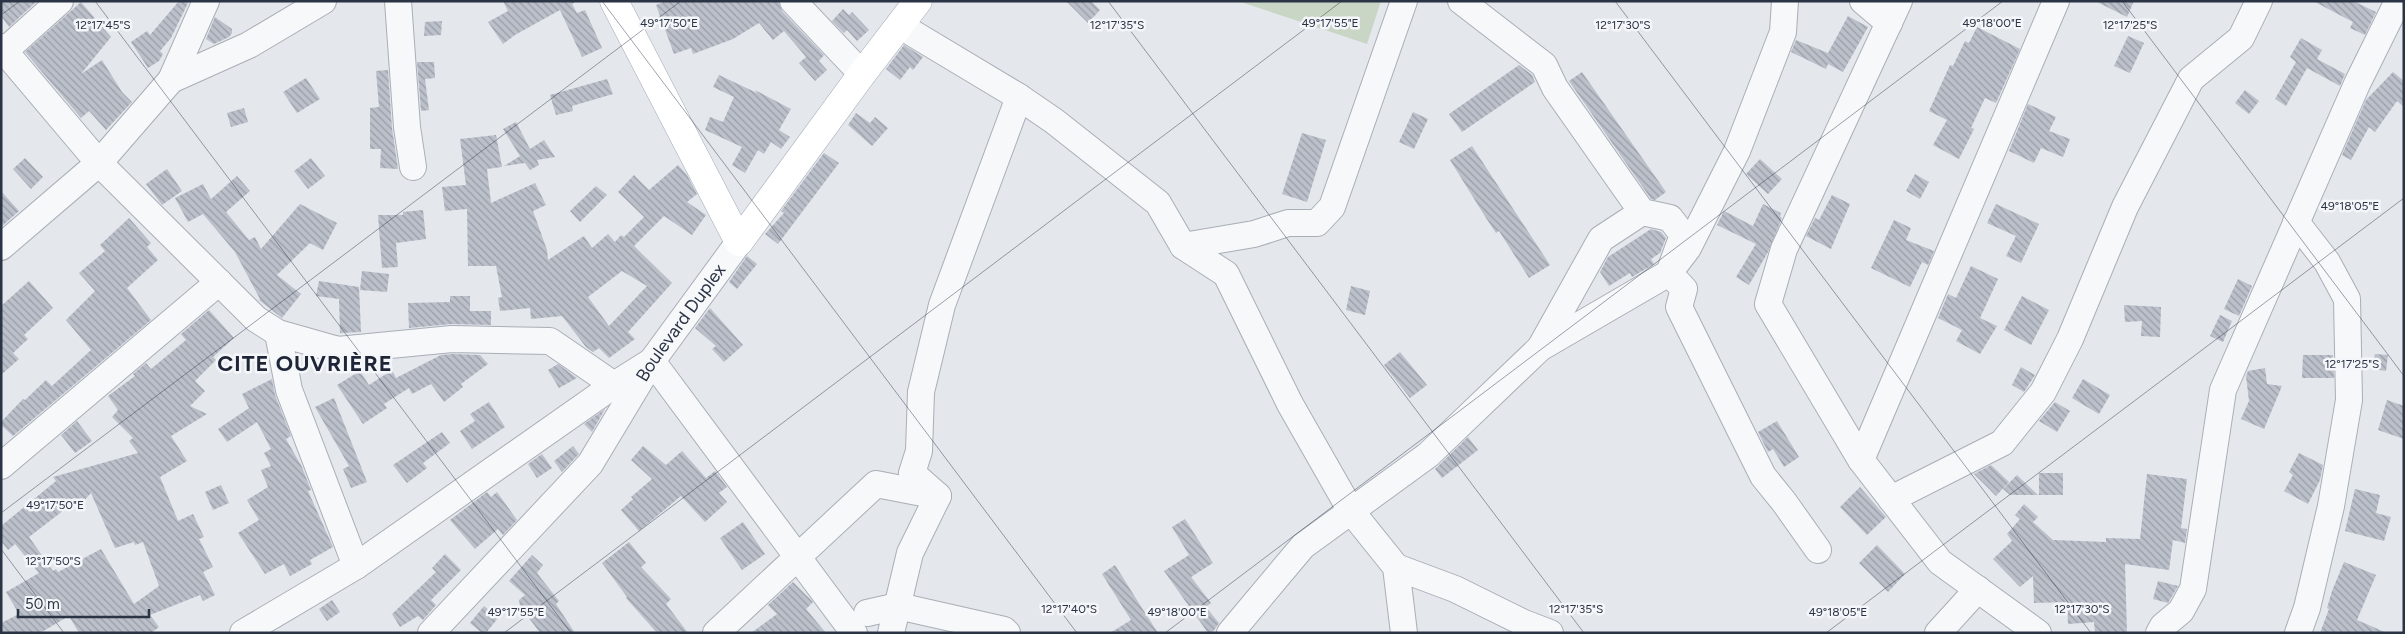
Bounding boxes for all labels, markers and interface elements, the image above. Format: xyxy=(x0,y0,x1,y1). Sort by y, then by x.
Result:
text: 49°17'50"E xyxy=(640,16,698,30)
text: 49°17'55"E xyxy=(1301,16,1359,30)
text: 49°18'00"E xyxy=(1962,16,2022,30)
text: 12°17'45"S xyxy=(75,18,131,32)
text: 12°17'35"S xyxy=(1090,18,1144,32)
text: 12°17'30"S xyxy=(1595,18,1651,32)
text: 12°17'25"S xyxy=(2103,18,2157,32)
text: 49°18'05"E xyxy=(2321,199,2379,213)
street label: Boulevard Duplex xyxy=(631,259,731,386)
district label: CITE OUVRIÈRE xyxy=(217,350,393,377)
text: 12°17'25"S xyxy=(2325,357,2379,371)
text: 49°17'50"E xyxy=(26,498,84,512)
text: 12°17'50"S xyxy=(25,554,81,568)
scale bar xyxy=(18,586,149,618)
text: 50 m xyxy=(25,595,60,613)
text: 12°17'40"S xyxy=(1041,602,1097,616)
text: 12°17'35"S xyxy=(1549,602,1603,616)
text: 12°17'30"S xyxy=(2054,602,2110,616)
text: 49°17'55"E xyxy=(487,605,545,619)
text: 49°18'00"E xyxy=(1147,605,1207,619)
text: 49°18'05"E xyxy=(1809,605,1867,619)

